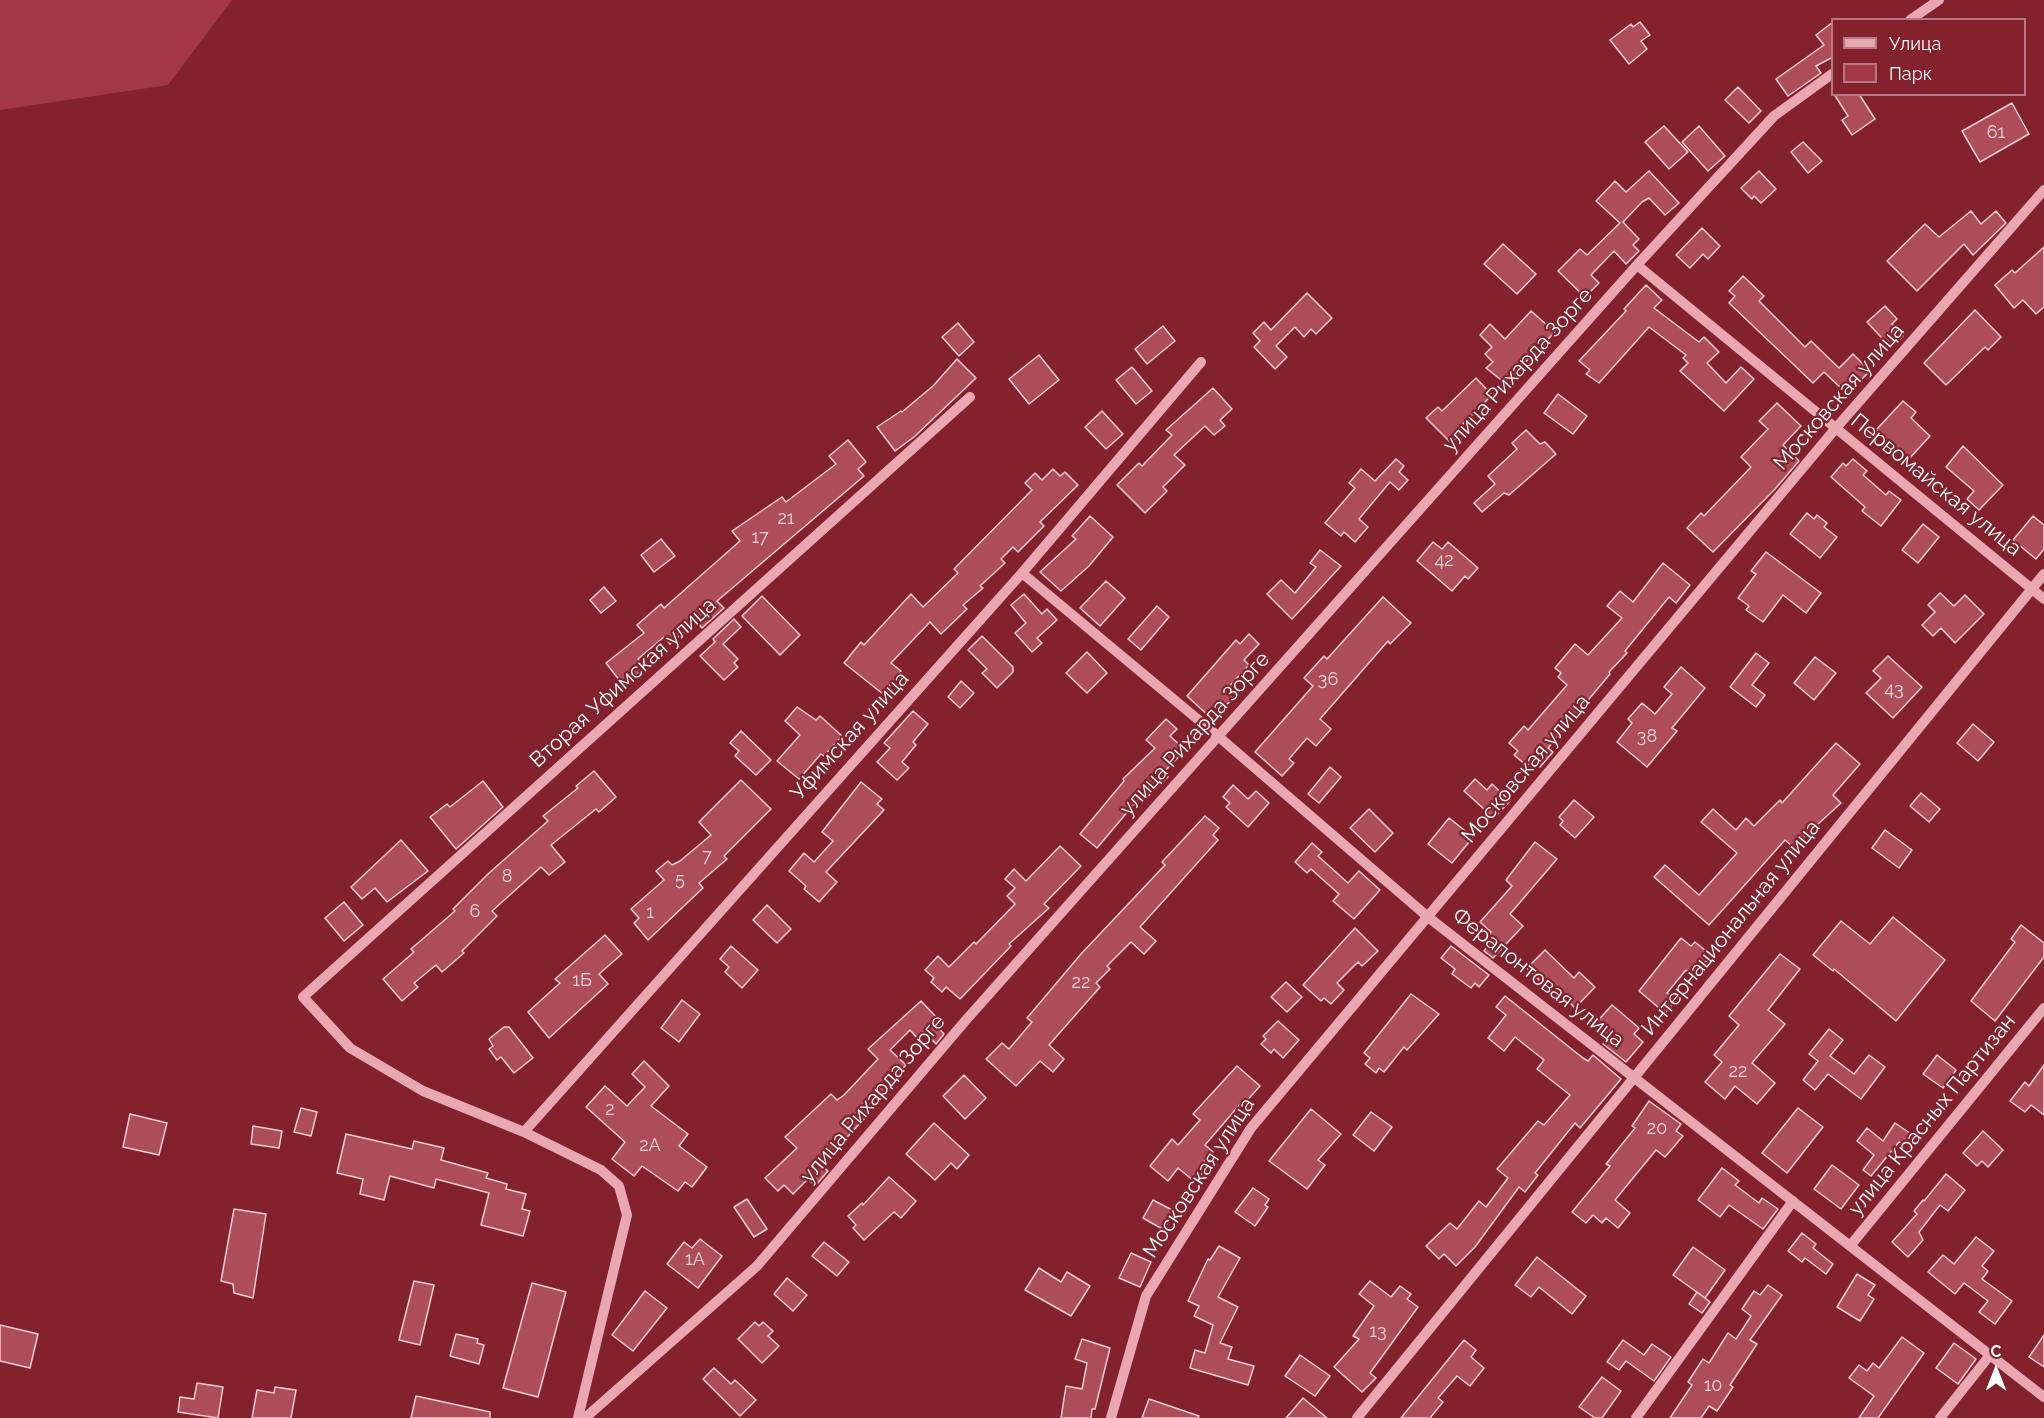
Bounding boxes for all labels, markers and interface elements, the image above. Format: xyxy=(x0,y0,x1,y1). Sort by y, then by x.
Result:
legend xyxy=(1831,18,2026,96)
text: Улица xyxy=(1889,33,1941,54)
text: Парк xyxy=(1889,63,1932,84)
house number: 61 xyxy=(1987,122,2005,144)
street label: улица Рихарда Зорге xyxy=(1438,283,1598,457)
street label: Московская улица xyxy=(1769,319,1909,475)
street label: Первомайская улица xyxy=(1846,408,2026,562)
house number: 21 xyxy=(777,508,795,530)
house number: 17 xyxy=(751,527,769,549)
house number: 42 xyxy=(1434,550,1454,572)
street label: Вторая Уфимская улица xyxy=(525,593,721,773)
street label: улица Рихарда Зорге xyxy=(1115,647,1275,821)
street label: Уфимская улица xyxy=(786,667,914,805)
house number: 36 xyxy=(1318,669,1338,691)
house number: 43 xyxy=(1884,679,1904,701)
street label: Московская улица xyxy=(1457,690,1595,848)
house number: 38 xyxy=(1637,726,1657,748)
street label: Интернациональная улица xyxy=(1636,815,1826,1041)
house number: 7 xyxy=(702,846,712,868)
house number: 8 xyxy=(502,866,512,888)
house number: 5 xyxy=(675,869,685,891)
house number: 6 xyxy=(470,901,480,923)
house number: 1 xyxy=(646,902,654,924)
street label: Ферапонтовая улица xyxy=(1447,903,1629,1053)
house number: 1Б xyxy=(572,970,592,992)
house number: 22 xyxy=(1072,972,1090,994)
street label: улица Красных Партизан xyxy=(1843,1009,2021,1221)
street label: улица Рихарда Зорге xyxy=(795,1010,951,1188)
house number: 22 xyxy=(1729,1061,1747,1083)
street label: Московская улица xyxy=(1138,1093,1260,1263)
house number: 2 xyxy=(605,1099,615,1121)
house number: 20 xyxy=(1647,1118,1667,1140)
house number: 2А xyxy=(639,1135,661,1157)
house number: 1А xyxy=(685,1249,705,1271)
house number: 13 xyxy=(1369,1321,1387,1343)
north arrow xyxy=(1966,1340,2026,1400)
text: С xyxy=(1991,1342,2001,1361)
house number: 10 xyxy=(1704,1375,1722,1397)

